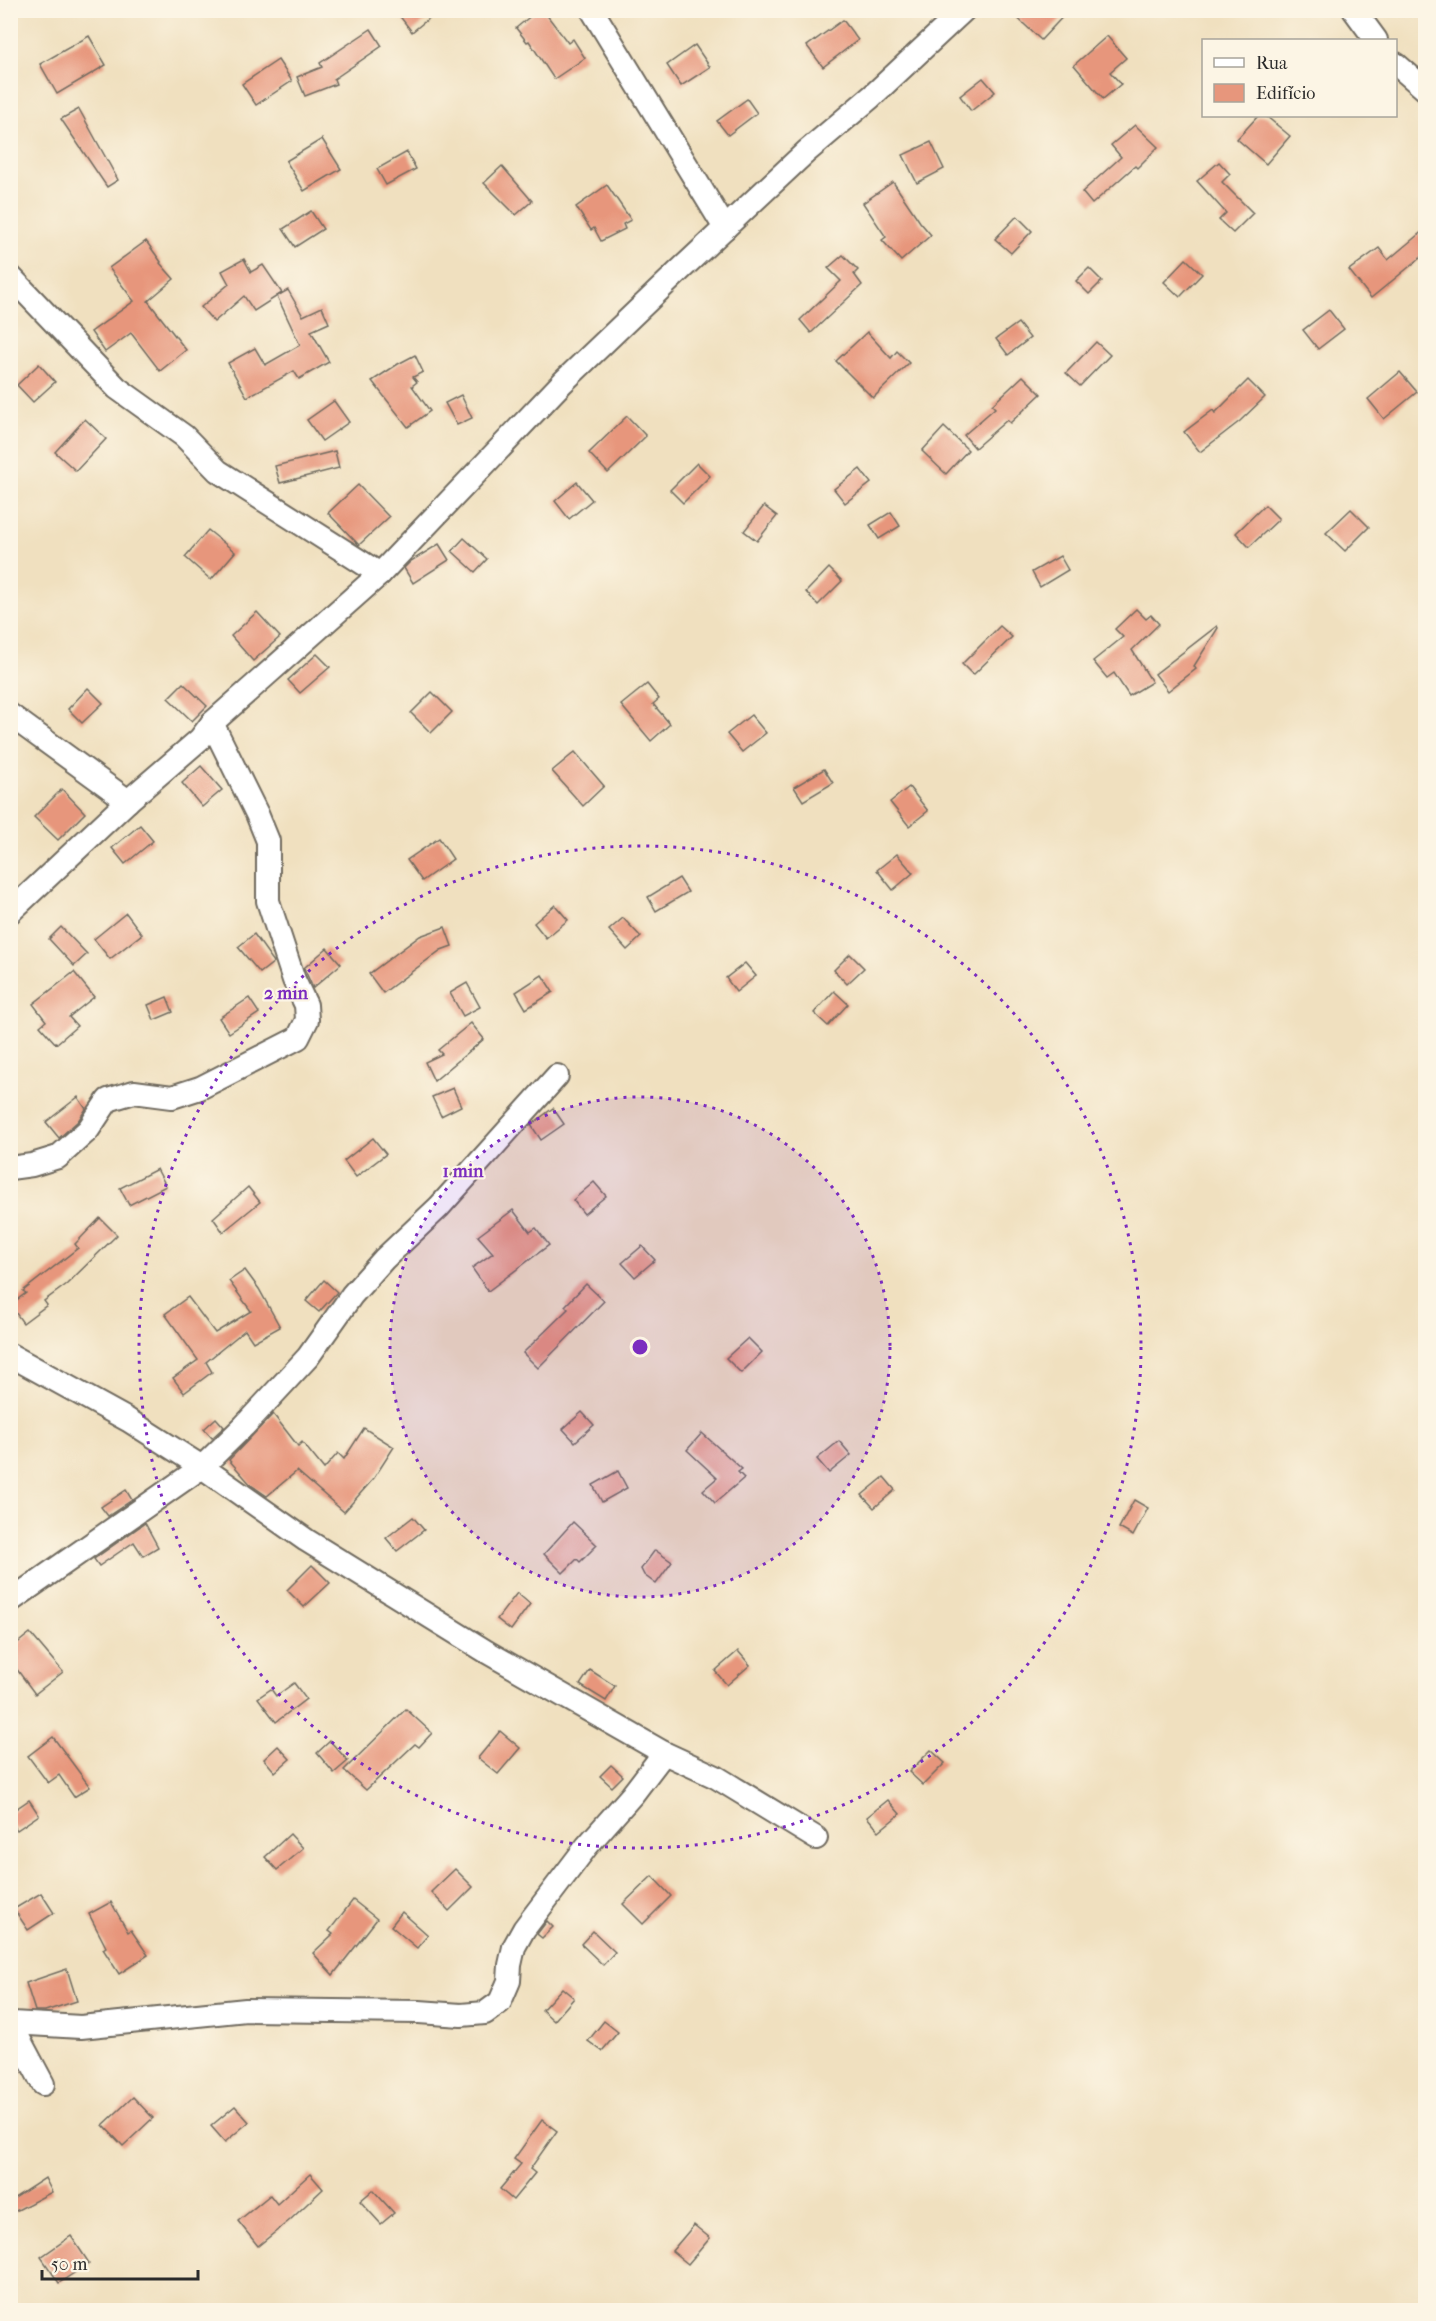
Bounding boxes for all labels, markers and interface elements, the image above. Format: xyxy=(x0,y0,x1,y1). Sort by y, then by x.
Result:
legend xyxy=(1202,39,1397,117)
text: Rua xyxy=(1256,53,1288,74)
text: Edifício xyxy=(1256,83,1315,104)
text: 2 min xyxy=(264,983,308,1004)
text: 1 min xyxy=(442,1161,484,1182)
centre of rings xyxy=(630,1337,650,1357)
scale bar xyxy=(42,2243,198,2281)
text: 50 m xyxy=(51,2254,88,2275)

